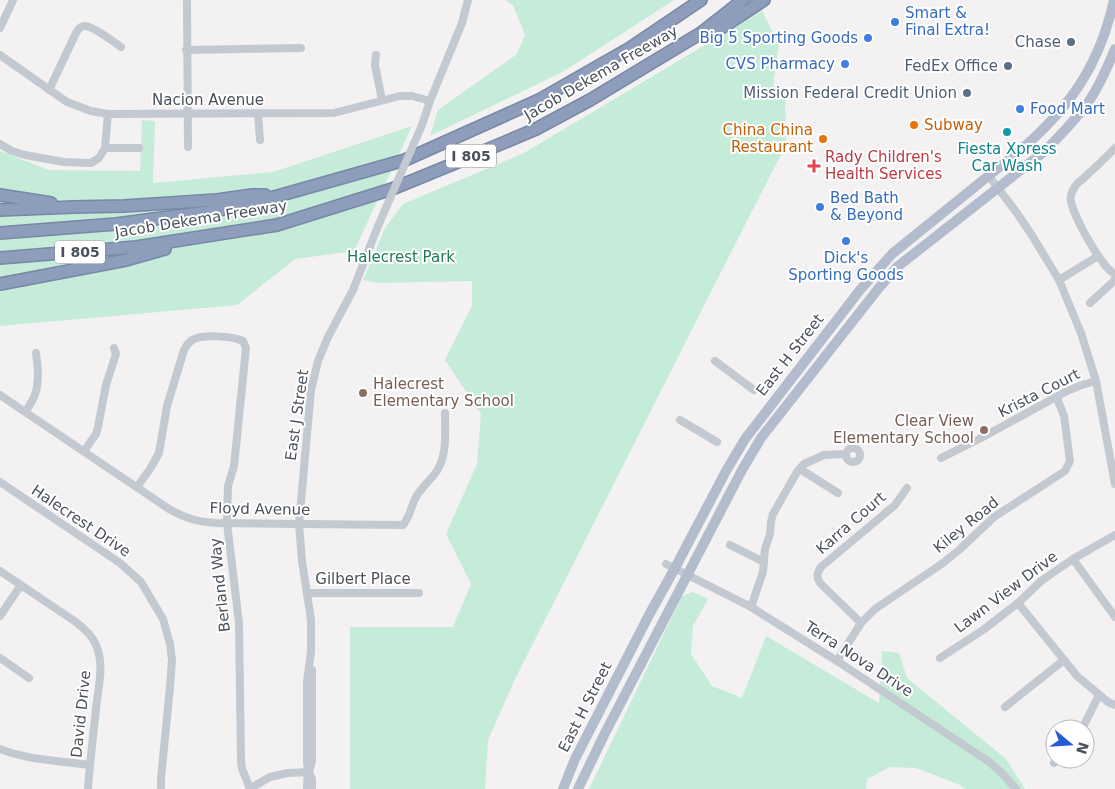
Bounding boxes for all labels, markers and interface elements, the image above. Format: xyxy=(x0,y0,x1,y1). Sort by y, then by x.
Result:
place label: Smart & Final Extra! xyxy=(905,4,990,39)
marker: Smart & Final Extra! xyxy=(889,16,901,28)
street label: Jacob Dekema Freeway xyxy=(520,22,681,125)
place label: Big 5 Sporting Goods xyxy=(699,29,858,47)
marker: Big 5 Sporting Goods xyxy=(862,32,874,44)
place label: Chase xyxy=(1015,33,1061,51)
marker: Chase xyxy=(1065,36,1077,48)
place label: CVS Pharmacy xyxy=(725,55,835,73)
place label: FedEx Office xyxy=(905,57,998,75)
marker: CVS Pharmacy xyxy=(839,58,851,70)
marker: FedEx Office xyxy=(1002,60,1014,72)
place label: Mission Federal Credit Union xyxy=(743,84,957,102)
marker: Mission Federal Credit Union xyxy=(961,87,973,99)
street label: Nacion Avenue xyxy=(152,91,264,109)
place label: Food Mart xyxy=(1030,100,1105,118)
marker: Food Mart xyxy=(1014,103,1026,115)
place label: Subway xyxy=(924,116,983,134)
marker: Subway xyxy=(908,119,920,131)
place label: China China Restaurant xyxy=(723,121,813,156)
marker: Fiesta Xpress Car Wash xyxy=(1001,126,1013,138)
marker: China China Restaurant xyxy=(817,133,829,145)
place label: Fiesta Xpress Car Wash xyxy=(957,140,1057,175)
road number: I 805 xyxy=(446,144,496,168)
place label: Rady Children's Health Services xyxy=(825,148,942,183)
marker: Rady Children's Health Services xyxy=(807,159,821,173)
place label: Bed Bath & Beyond xyxy=(830,189,903,224)
street label: Jacob Dekema Freeway xyxy=(113,196,289,242)
marker: Bed Bath & Beyond xyxy=(814,201,826,213)
marker: Dick's Sporting Goods xyxy=(840,235,852,247)
road number: I 805 xyxy=(55,240,105,264)
park label: Halecrest Park xyxy=(347,248,455,266)
place label: Dick's Sporting Goods xyxy=(788,249,904,284)
street label: East H Street xyxy=(753,310,828,399)
street label: Krista Court xyxy=(995,365,1083,421)
street label: East J Street xyxy=(282,368,312,462)
place label: Halecrest Elementary School xyxy=(373,375,514,410)
marker: Halecrest Elementary School xyxy=(357,387,369,399)
place label: Clear View Elementary School xyxy=(833,412,974,447)
marker: Clear View Elementary School xyxy=(978,424,990,436)
street label: Halecrest Drive xyxy=(28,481,134,561)
street label: Karra Court xyxy=(813,488,889,558)
street label: Kiley Road xyxy=(930,493,1002,557)
street label: Floyd Avenue xyxy=(209,499,311,519)
street label: Berland Way xyxy=(206,537,234,633)
street label: Lawn View Drive xyxy=(951,547,1061,637)
street label: Gilbert Place xyxy=(315,570,411,588)
street label: Terra Nova Drive xyxy=(801,617,916,701)
street label: East H Street xyxy=(555,659,615,755)
street label: David Drive xyxy=(67,669,95,759)
north arrow xyxy=(1045,719,1095,769)
text: N xyxy=(1073,740,1092,756)

